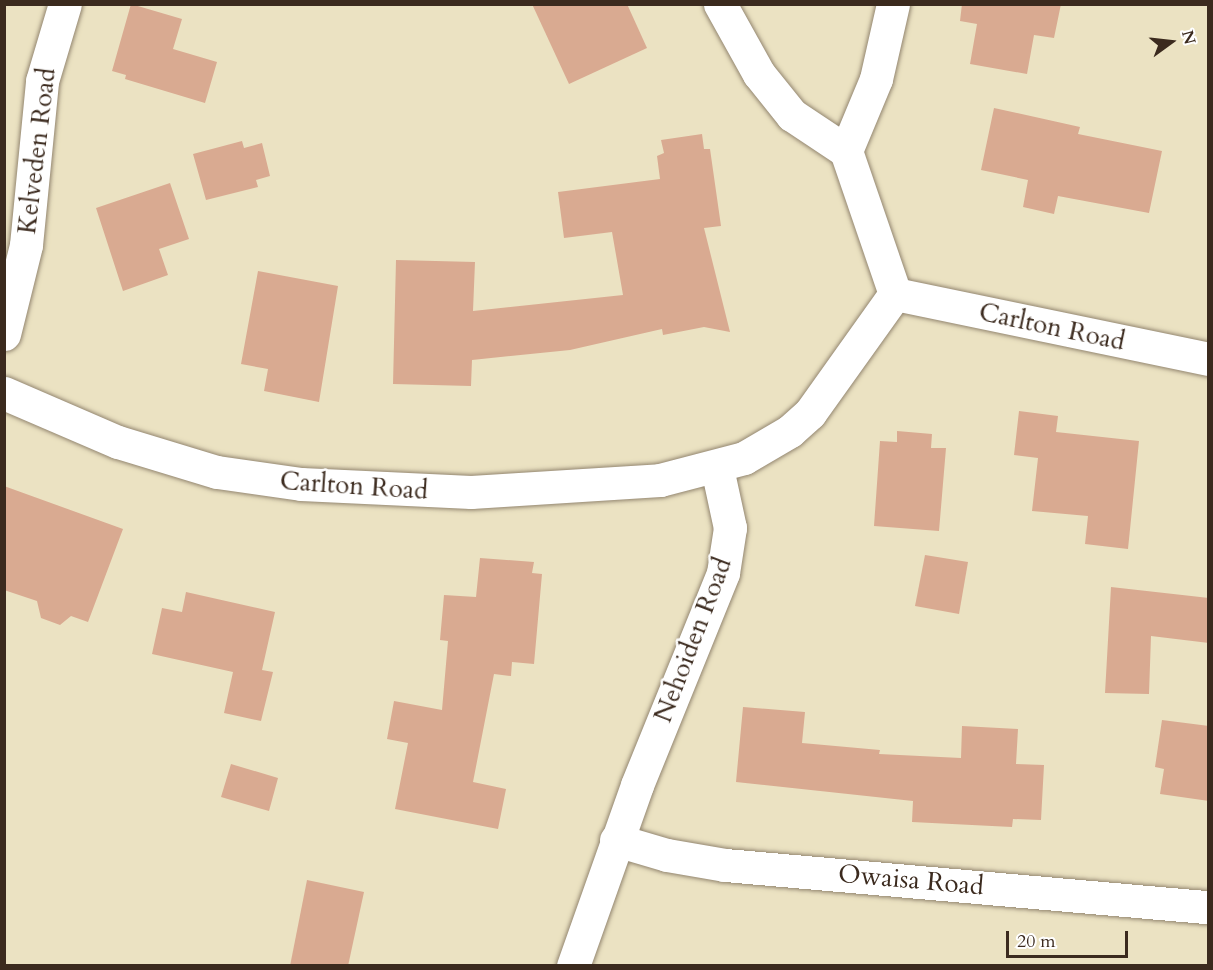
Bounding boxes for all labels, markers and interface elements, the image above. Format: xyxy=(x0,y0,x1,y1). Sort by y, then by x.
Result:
north arrow xyxy=(1141,12,1201,72)
text: N xyxy=(1176,28,1201,47)
street label: Kelveden Road xyxy=(11,66,63,236)
street label: Carlton Road xyxy=(976,296,1128,358)
street label: Carlton Road xyxy=(279,465,429,507)
street label: Nehoiden Road xyxy=(647,553,739,727)
street label: Owaisa Road xyxy=(837,858,985,902)
scale bar xyxy=(1009,919,1130,957)
text: 20 m xyxy=(1017,929,1056,954)

